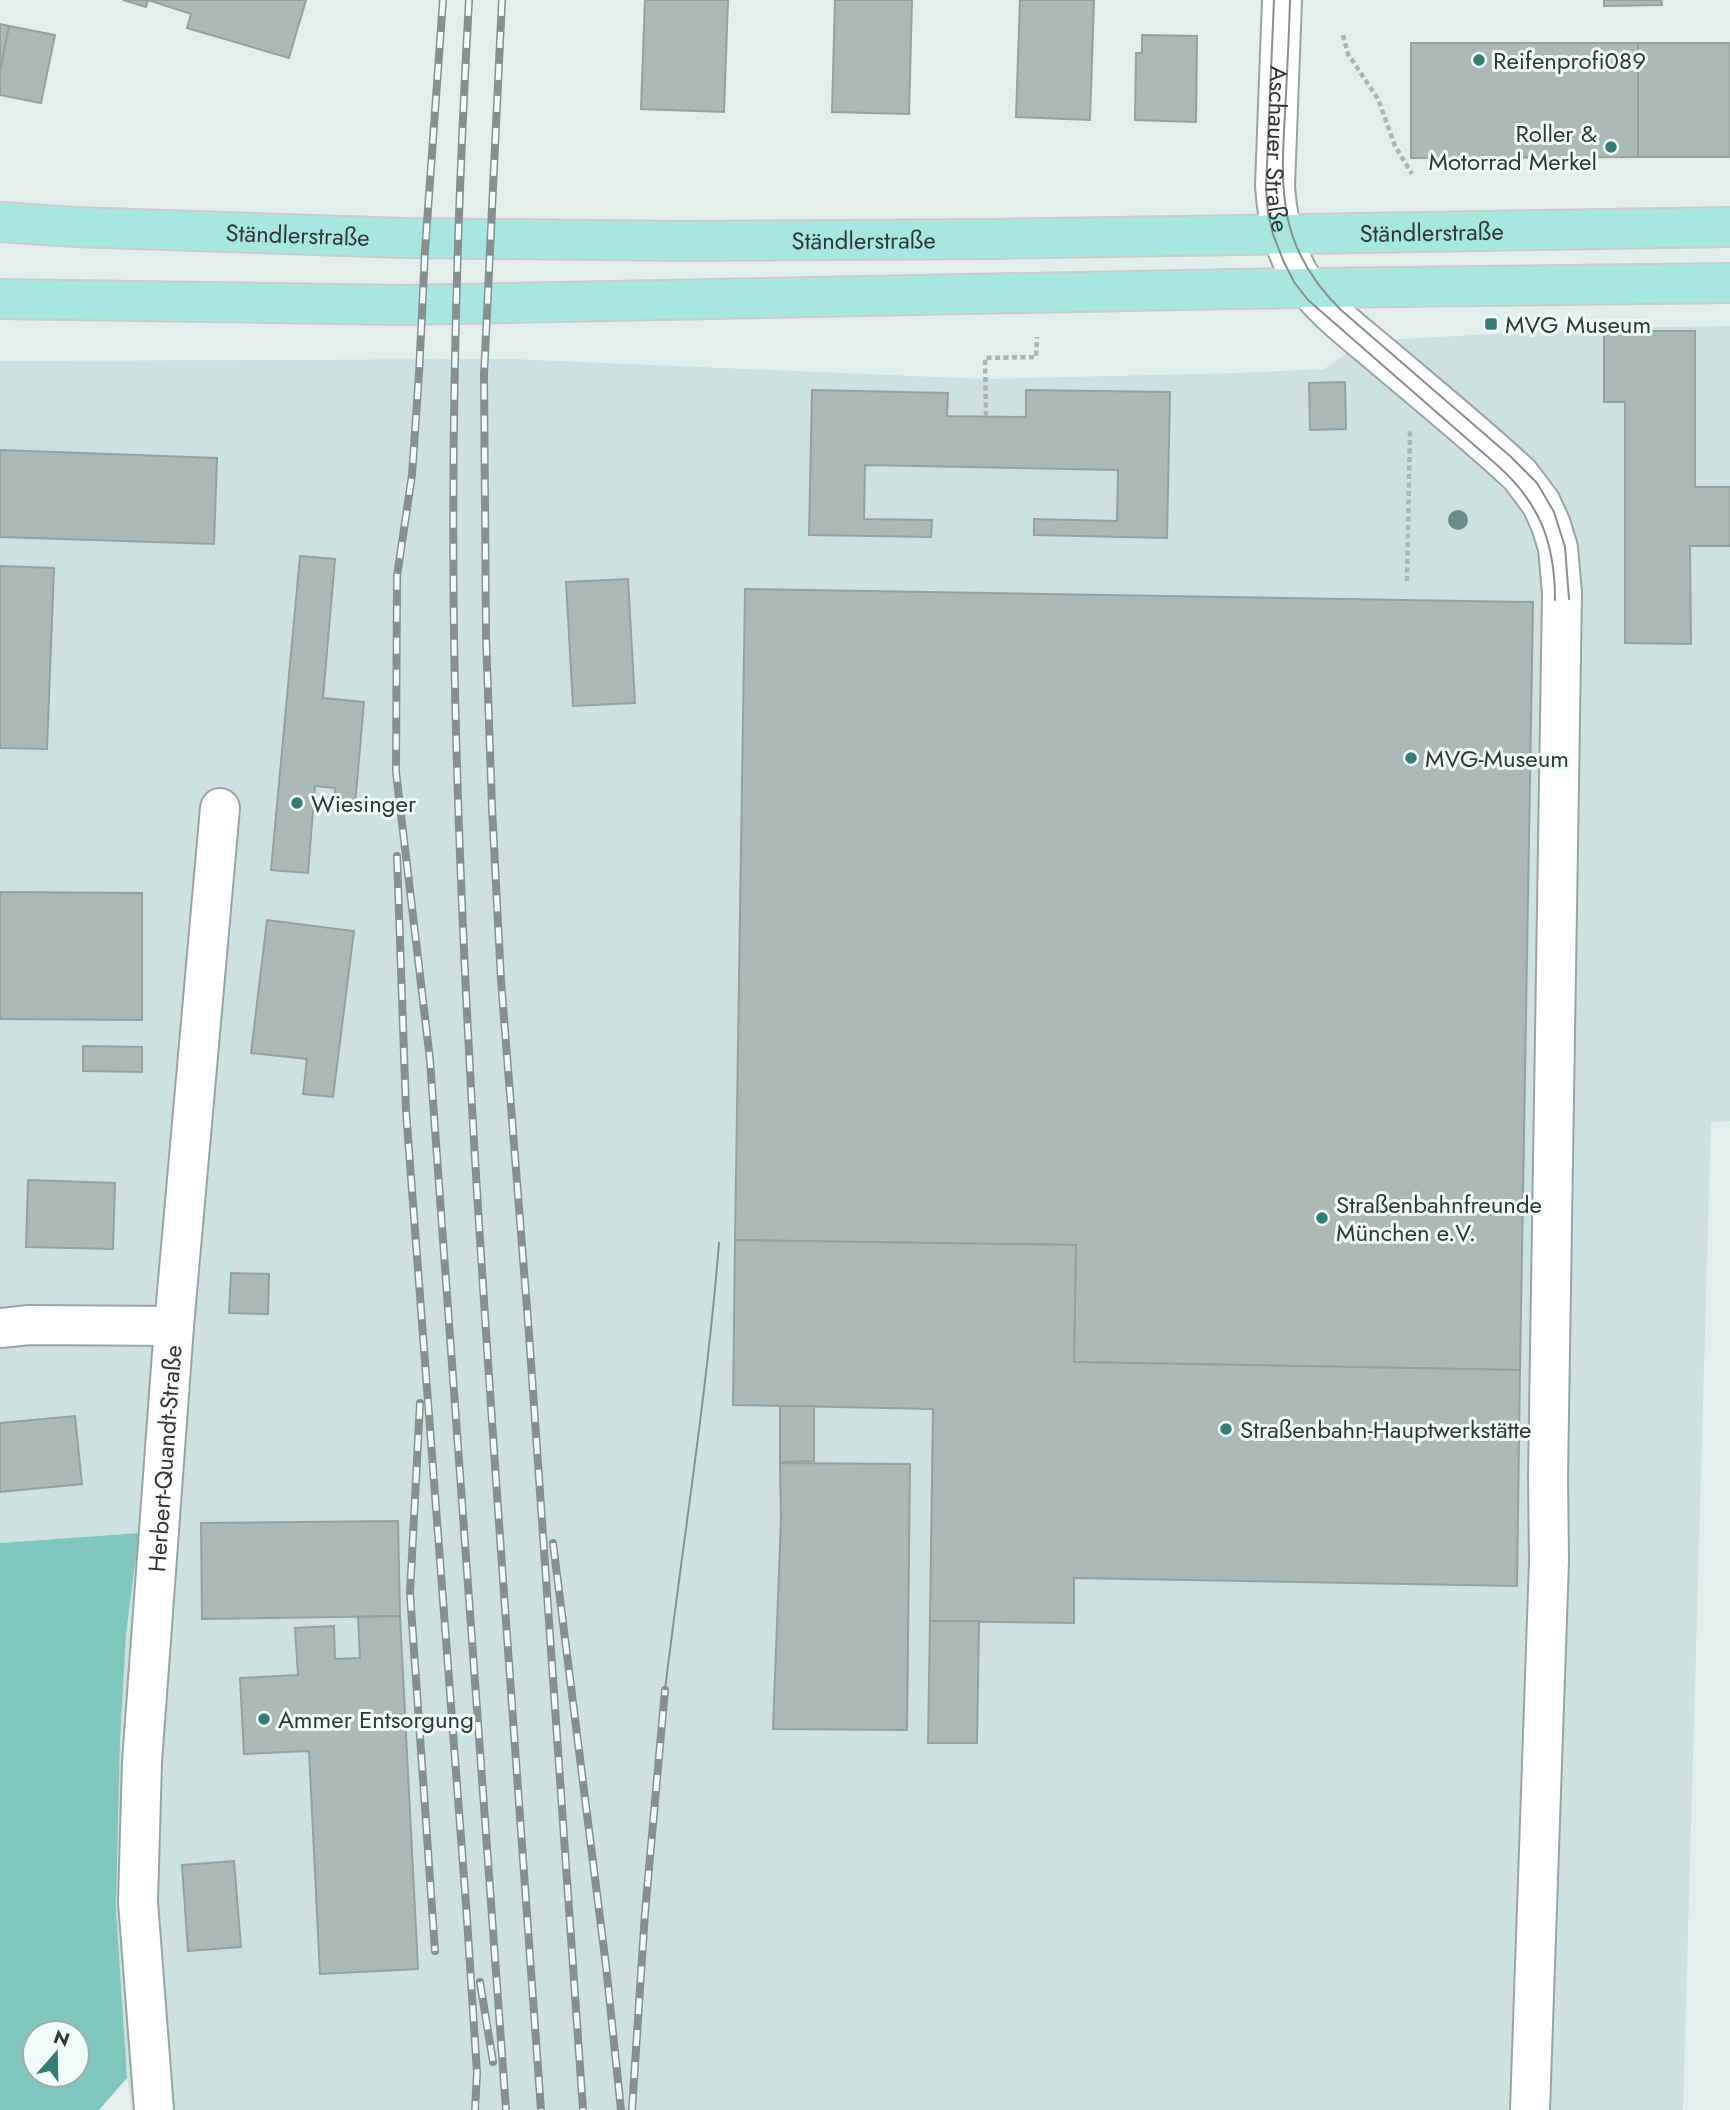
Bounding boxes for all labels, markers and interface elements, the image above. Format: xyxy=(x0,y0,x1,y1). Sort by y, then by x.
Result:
place label: Reifenprofi089 xyxy=(1493,43,1646,78)
marker: Reifenprofi089 xyxy=(1471,52,1487,68)
street label: Aschauer Straße xyxy=(1257,65,1299,235)
place label: Roller & Motorrad Merkel xyxy=(1429,116,1597,179)
marker: Roller & Motorrad Merkel xyxy=(1603,139,1619,155)
street label: Ständlerstraße xyxy=(1359,213,1504,251)
street label: Ständlerstraße xyxy=(225,215,370,254)
street label: Ständlerstraße xyxy=(791,222,936,258)
place label: MVG Museum xyxy=(1505,307,1651,342)
marker: MVG Museum xyxy=(1483,316,1499,332)
place label: MVG-Museum xyxy=(1425,741,1569,776)
marker: MVG-Museum xyxy=(1403,750,1419,766)
place label: Wiesinger xyxy=(311,786,417,821)
marker: Wiesinger xyxy=(289,795,305,811)
place label: Straßenbahnfreunde München e.V. xyxy=(1336,1187,1542,1250)
marker: Straßenbahnfreunde München e.V. xyxy=(1314,1210,1330,1226)
street label: Herbert-Quandt-Straße xyxy=(138,1344,190,1573)
place label: Straßenbahn-Hauptwerkstätte xyxy=(1240,1412,1531,1447)
marker: Straßenbahn-Hauptwerkstätte xyxy=(1218,1421,1234,1437)
place label: Ammer Entsorgung xyxy=(278,1702,474,1737)
marker: Ammer Entsorgung xyxy=(256,1711,272,1727)
north arrow xyxy=(21,2019,91,2089)
text: N xyxy=(50,2023,73,2054)

